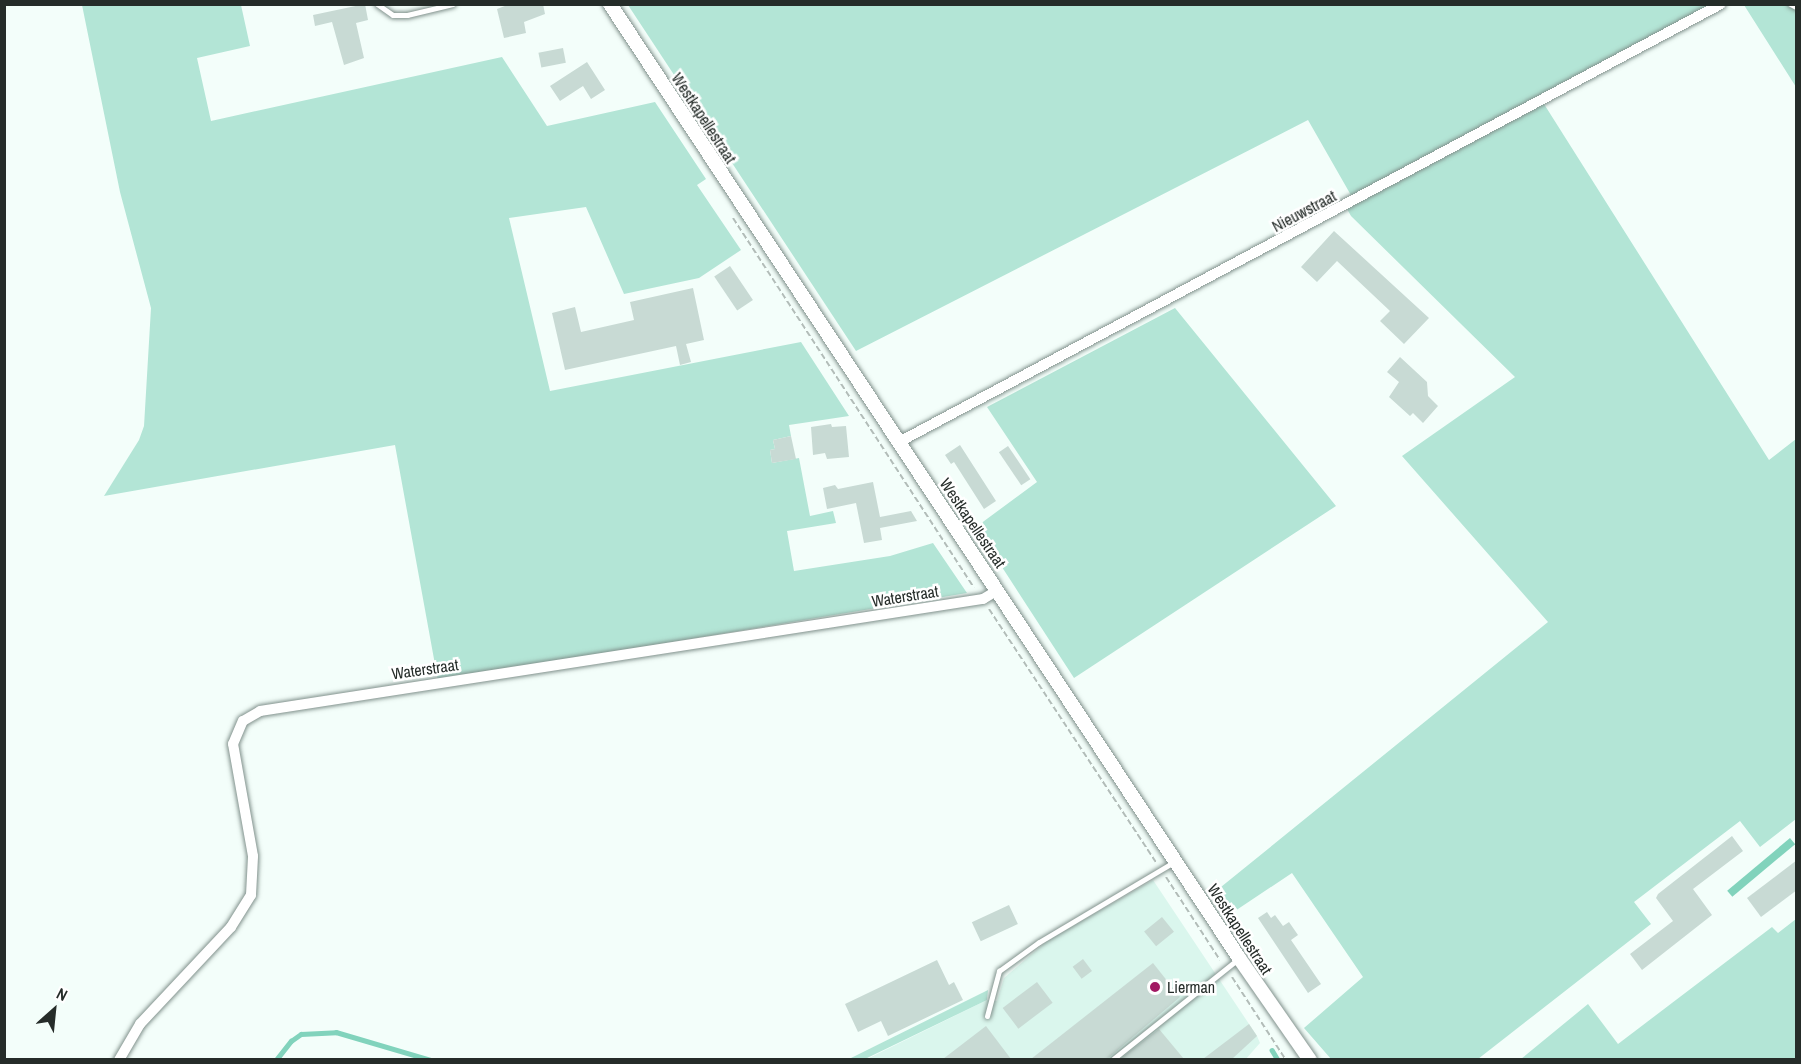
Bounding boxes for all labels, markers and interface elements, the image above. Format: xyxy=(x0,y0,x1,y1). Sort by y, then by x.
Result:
street label: Westkapellestraat xyxy=(668,69,740,167)
street label: Nieuwstraat xyxy=(1269,186,1339,236)
street label: Westkapellestraat xyxy=(936,475,1010,571)
street label: Waterstraat xyxy=(870,581,940,611)
street label: Waterstraat xyxy=(390,655,460,683)
street label: Westkapellestraat xyxy=(1204,880,1276,978)
place label: Lierman xyxy=(1167,977,1215,997)
north arrow xyxy=(24,980,84,1040)
marker: Lierman xyxy=(1148,980,1162,994)
text: N xyxy=(53,982,71,1006)

